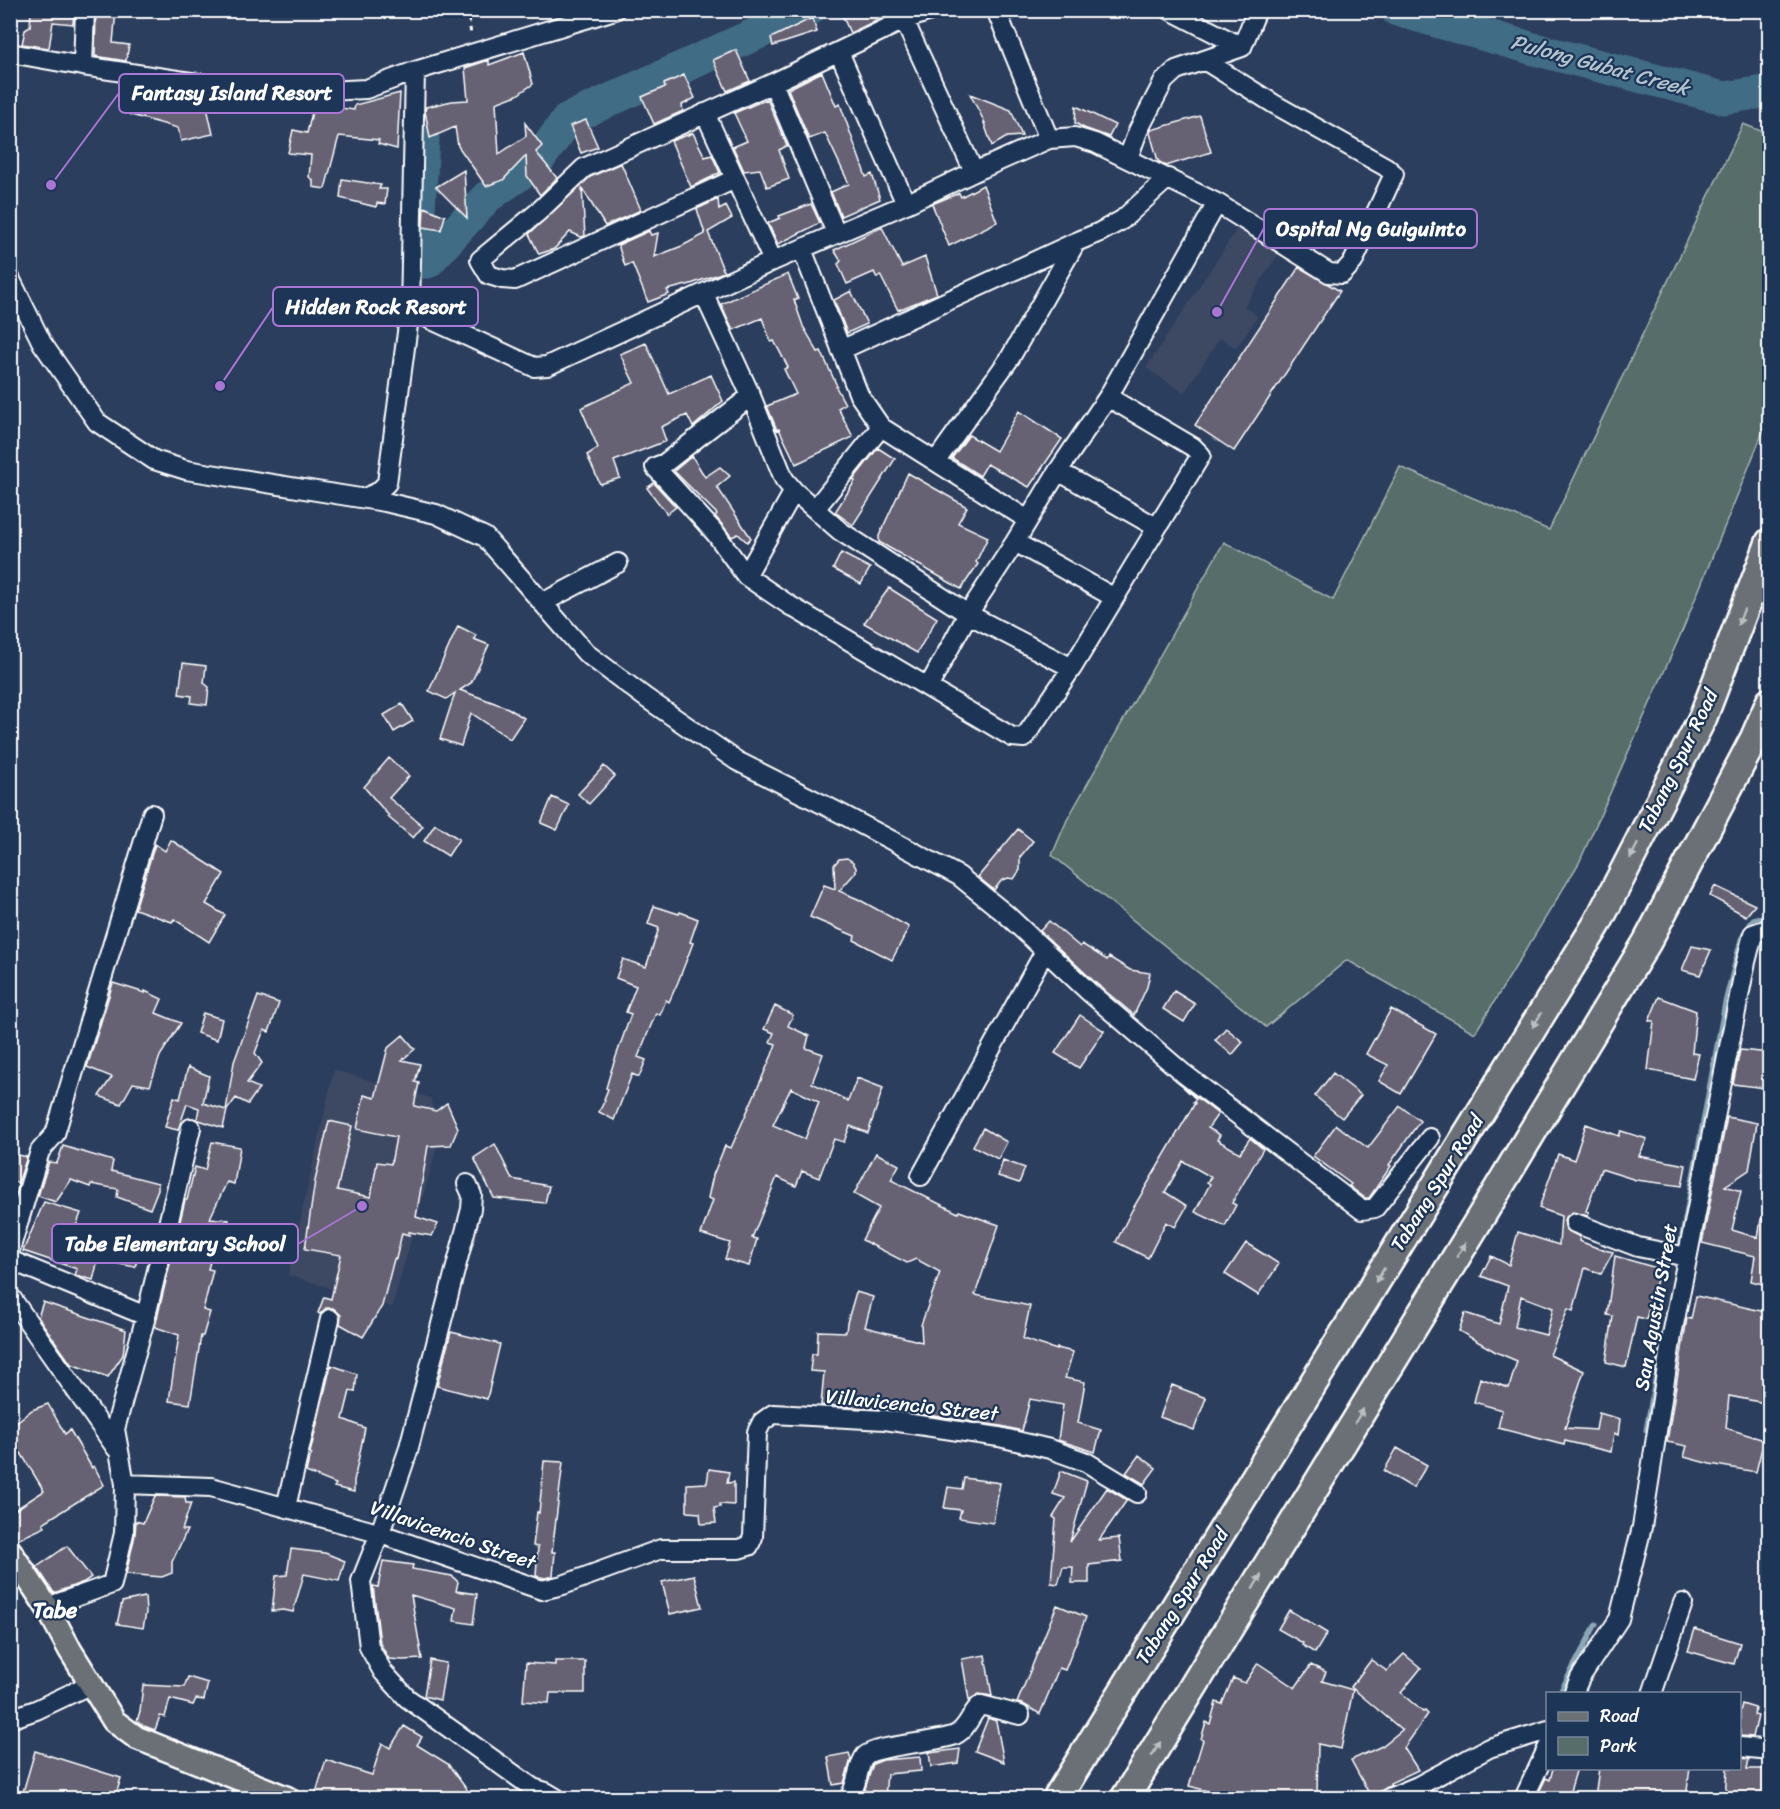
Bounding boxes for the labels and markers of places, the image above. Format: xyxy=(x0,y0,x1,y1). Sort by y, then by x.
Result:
callout: Fantasy Island Resort xyxy=(119,74,344,113)
callout: Ospital Ng Guiguinto xyxy=(1264,209,1477,248)
callout: Hidden Rock Resort xyxy=(273,287,478,326)
callout: Tabe Elementary School xyxy=(52,1224,298,1263)

